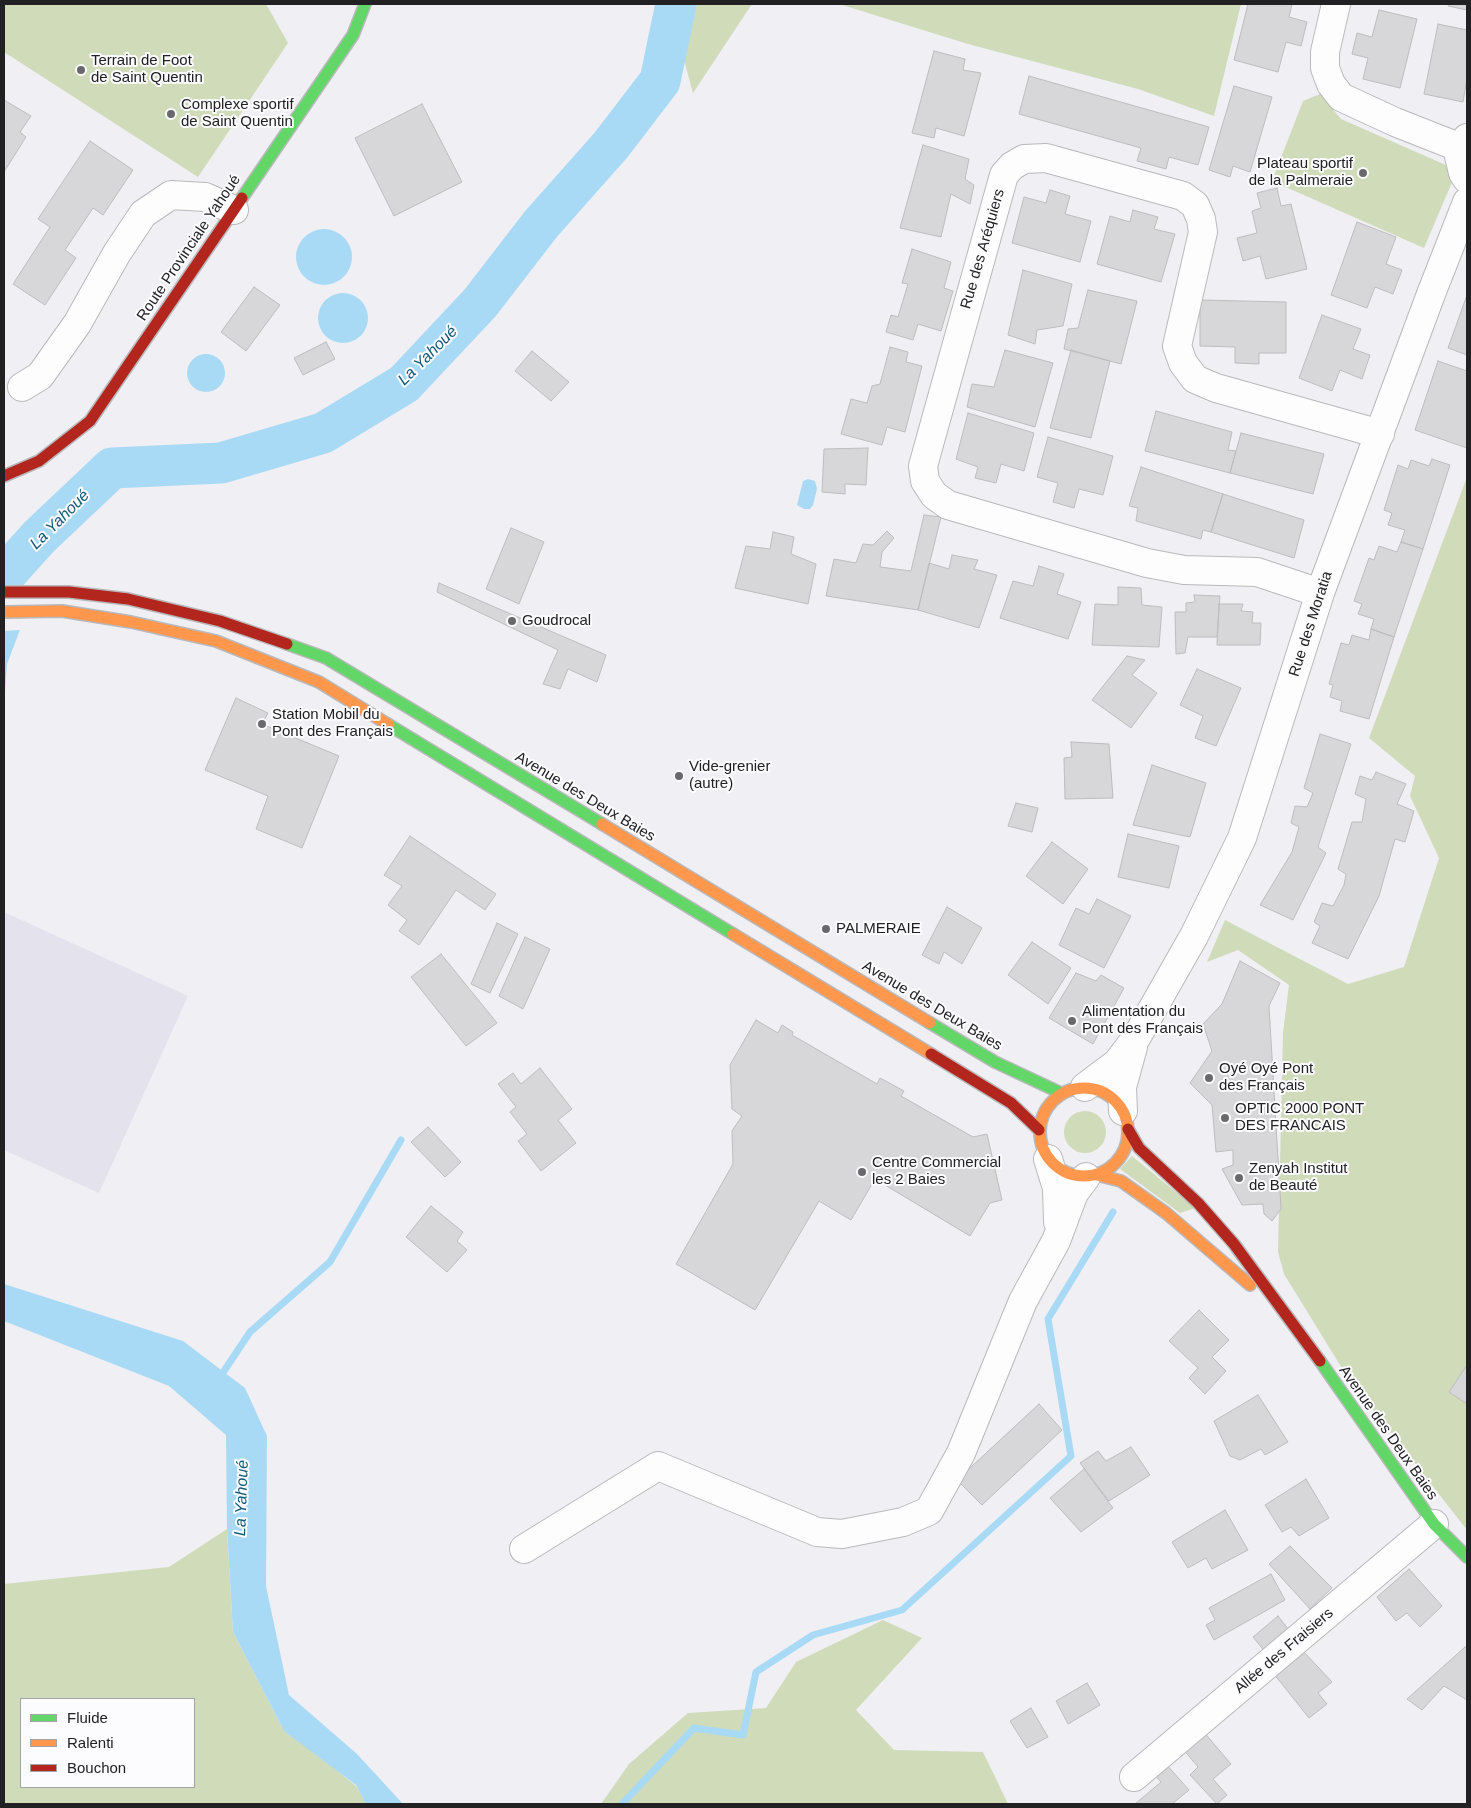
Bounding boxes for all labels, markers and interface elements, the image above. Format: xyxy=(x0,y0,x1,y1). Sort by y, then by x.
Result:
place label: Terrain de Foot de Saint Quentin xyxy=(91,52,203,87)
marker: Terrain de Foot de Saint Quentin xyxy=(75,64,87,76)
place label: Complexe sportif de Saint Quentin xyxy=(181,96,294,131)
marker: Complexe sportif de Saint Quentin xyxy=(165,108,177,120)
place label: Plateau sportif de la Palmeraie xyxy=(1249,155,1353,190)
marker: Plateau sportif de la Palmeraie xyxy=(1357,167,1369,179)
street label: Route Provinciale Yahoué xyxy=(133,172,245,324)
street label: Rue des Aréquiers xyxy=(957,187,1009,311)
water label: La Yahoué xyxy=(394,322,462,390)
water label: La Yahoué xyxy=(26,486,94,554)
street label: Rue des Moratia xyxy=(1285,569,1337,679)
place label: Goudrocal xyxy=(522,612,591,630)
marker: Goudrocal xyxy=(506,615,518,627)
place label: Station Mobil du Pont des Français xyxy=(272,706,393,741)
marker: Station Mobil du Pont des Français xyxy=(256,718,268,730)
street label: Avenue des Deux Baies xyxy=(512,748,658,846)
place label: Vide-grenier (autre) xyxy=(689,758,770,793)
marker: Vide-grenier (autre) xyxy=(673,770,685,782)
place label: PALMERAIE xyxy=(836,920,921,938)
marker: PALMERAIE xyxy=(820,923,832,935)
street label: Avenue des Deux Baies xyxy=(859,957,1005,1055)
place label: Alimentation du Pont des Français xyxy=(1082,1003,1203,1038)
marker: Alimentation du Pont des Français xyxy=(1066,1015,1078,1027)
place label: Oyé Oyé Pont des Français xyxy=(1219,1060,1313,1095)
marker: Oyé Oyé Pont des Français xyxy=(1203,1072,1215,1084)
place label: OPTIC 2000 PONT DES FRANCAIS xyxy=(1235,1100,1364,1135)
marker: OPTIC 2000 PONT DES FRANCAIS xyxy=(1219,1112,1231,1124)
place label: Centre Commercial les 2 Baies xyxy=(872,1154,1001,1189)
place label: Zenyah Institut de Beauté xyxy=(1249,1160,1347,1195)
marker: Centre Commercial les 2 Baies xyxy=(856,1166,868,1178)
marker: Zenyah Institut de Beauté xyxy=(1233,1172,1245,1184)
street label: Avenue des Deux Baies xyxy=(1335,1362,1441,1504)
water label: La Yahoué xyxy=(231,1460,253,1536)
street label: Allée des Fraisiers xyxy=(1231,1604,1337,1698)
legend xyxy=(20,1698,195,1788)
text: Fluide xyxy=(67,1709,108,1726)
text: Ralenti xyxy=(67,1734,114,1751)
text: Bouchon xyxy=(67,1759,126,1776)

